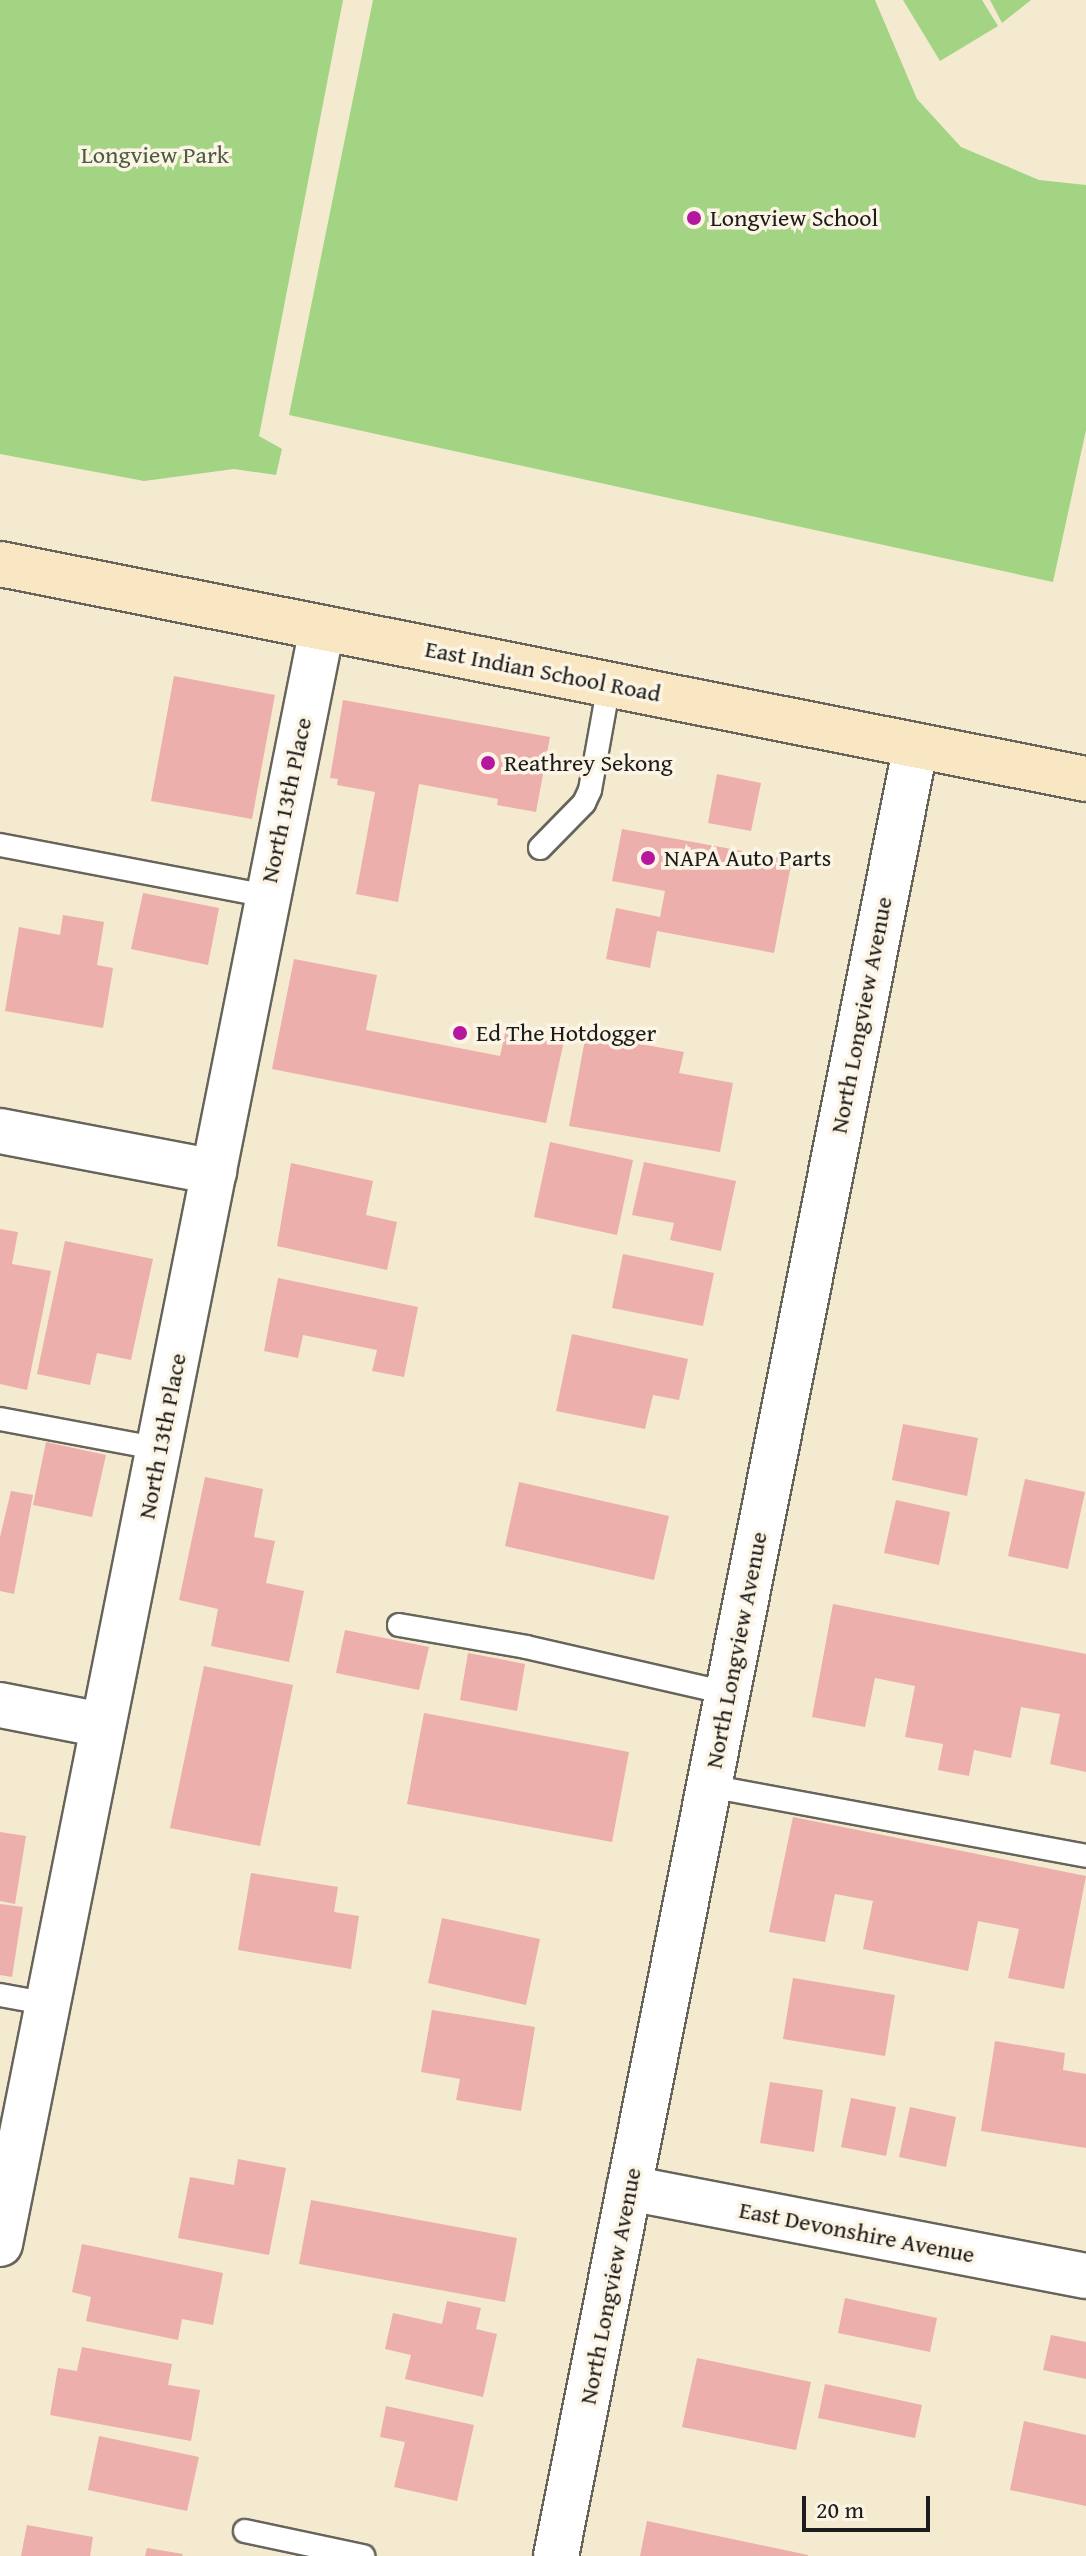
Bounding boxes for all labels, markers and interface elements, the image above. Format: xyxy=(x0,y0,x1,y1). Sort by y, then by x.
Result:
park label: Longview Park xyxy=(81,141,229,169)
place label: Longview School xyxy=(710,204,878,232)
marker: Longview School xyxy=(685,209,703,227)
street label: East Indian School Road xyxy=(423,634,663,708)
street label: North 13th Place xyxy=(254,715,318,885)
place label: Reathrey Sekong xyxy=(504,749,673,777)
marker: Reathrey Sekong xyxy=(479,754,497,772)
place label: NAPA Auto Parts xyxy=(664,844,831,872)
marker: NAPA Auto Parts xyxy=(639,849,657,867)
street label: North Longview Avenue xyxy=(824,894,898,1136)
place label: Ed The Hotdogger xyxy=(476,1019,656,1047)
marker: Ed The Hotdogger xyxy=(451,1024,469,1042)
street label: North 13th Place xyxy=(132,1351,192,1521)
street label: North Longview Avenue xyxy=(699,1529,773,1771)
street label: North Longview Avenue xyxy=(573,2165,647,2407)
street label: East Devonshire Avenue xyxy=(737,2195,977,2269)
scale bar xyxy=(806,2480,934,2530)
text: 20 m xyxy=(816,2492,864,2527)

